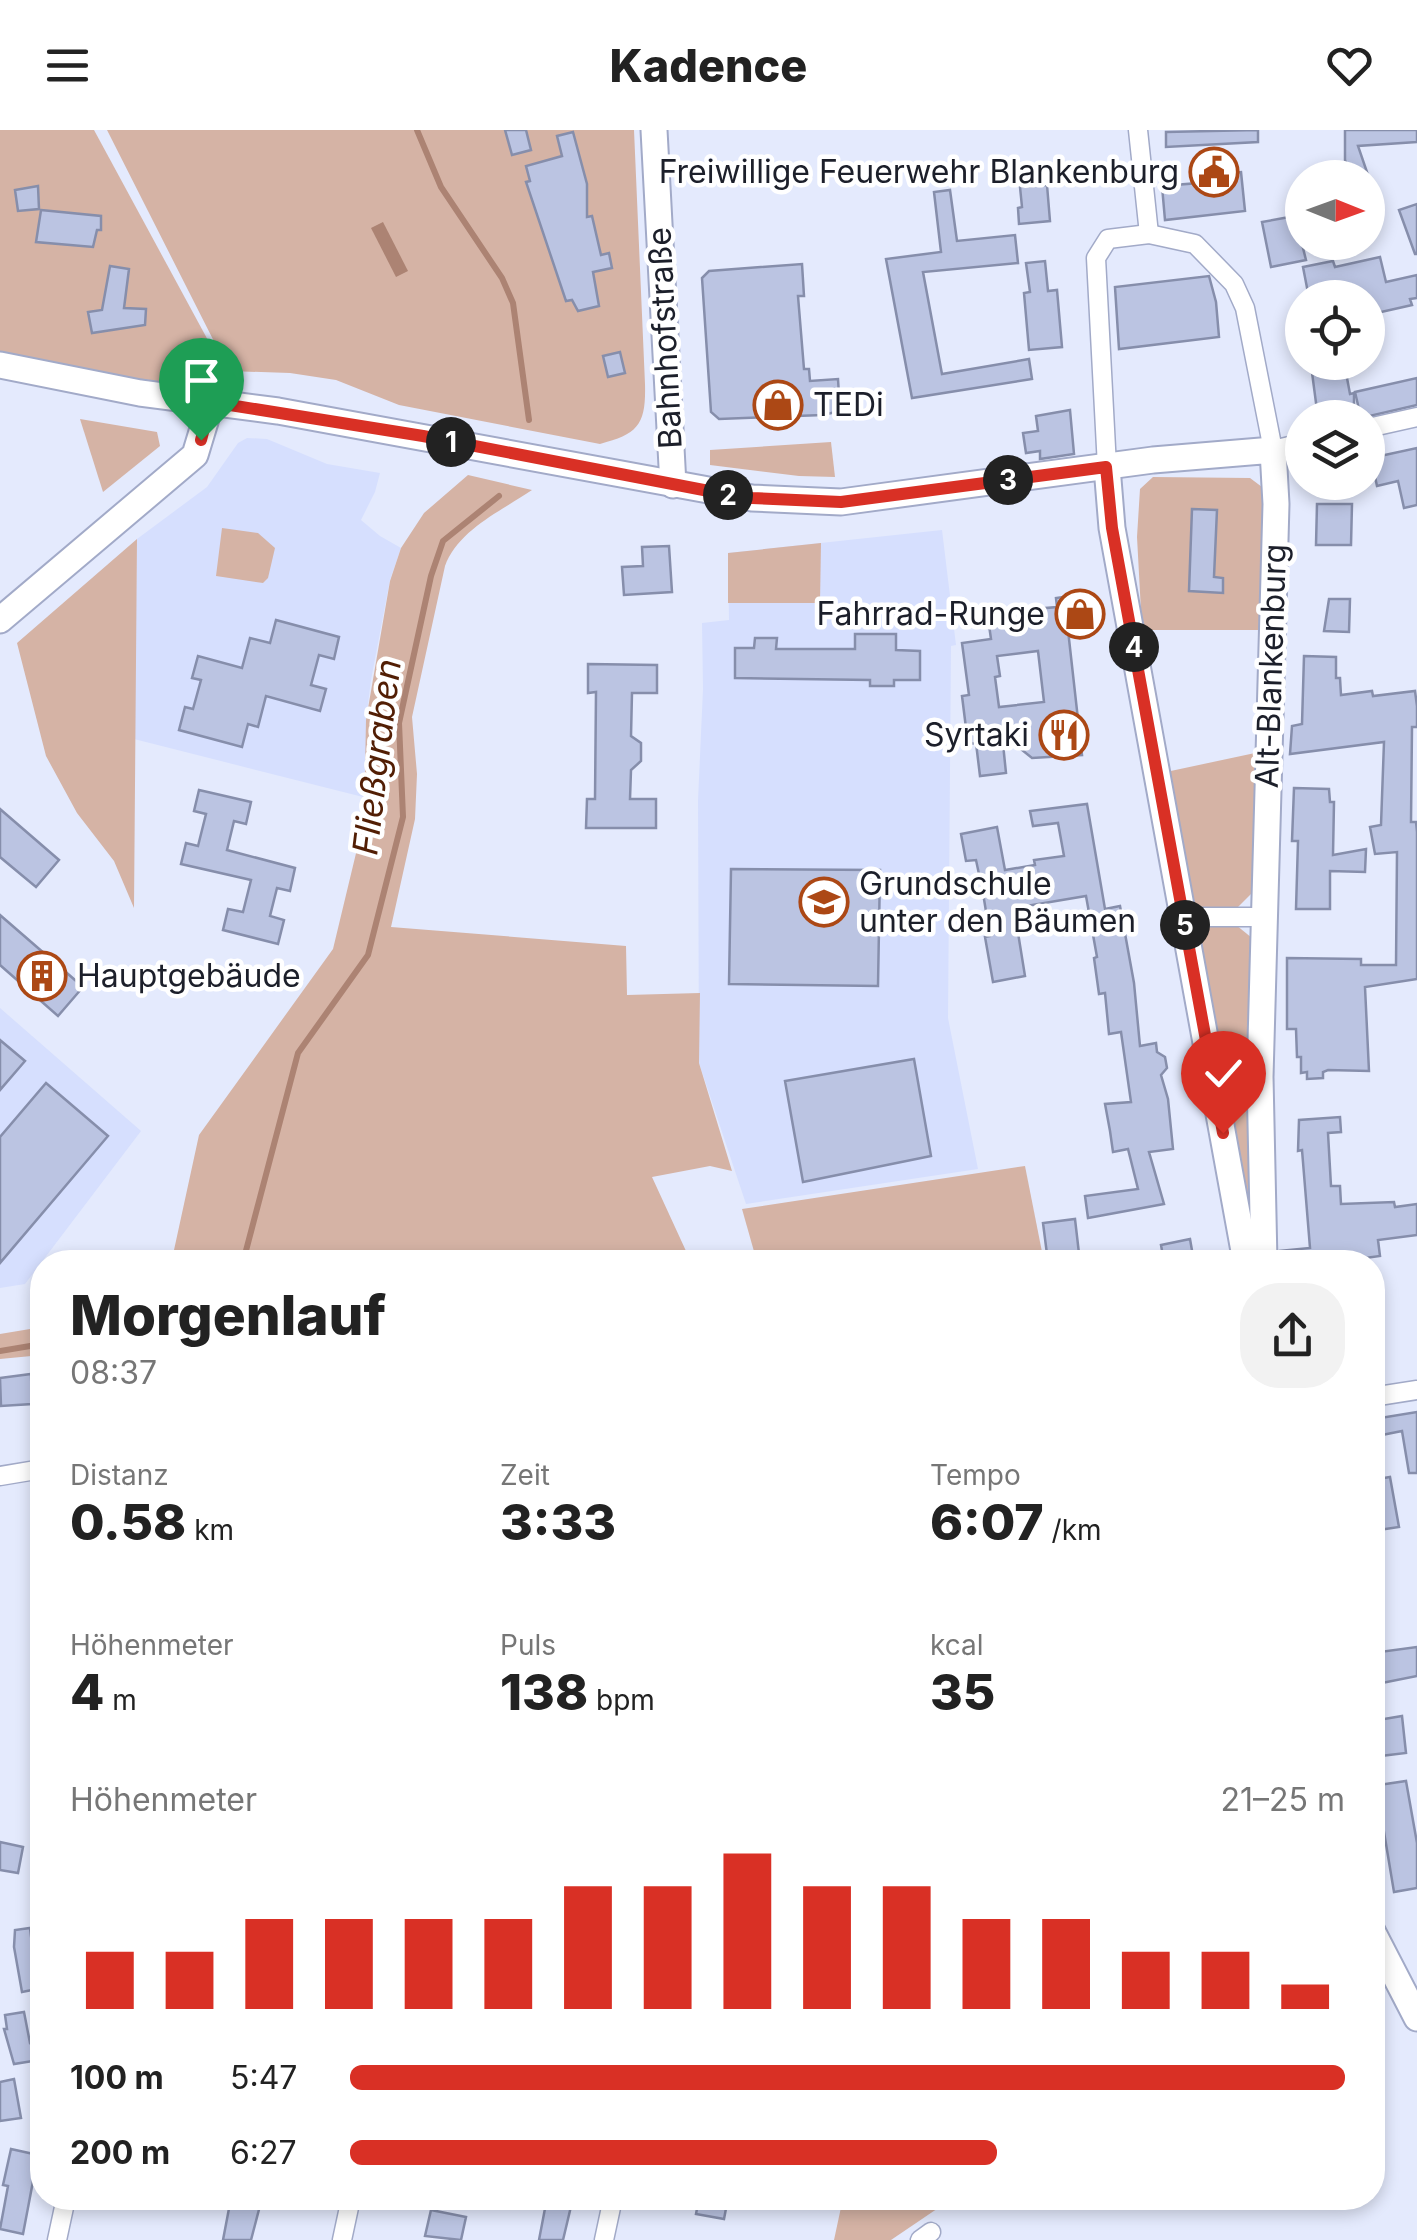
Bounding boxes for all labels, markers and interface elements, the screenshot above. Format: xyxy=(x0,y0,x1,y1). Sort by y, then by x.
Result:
icon: menu xyxy=(40,38,95,93)
text: Kadence xyxy=(610,38,807,93)
icon: heart xyxy=(1322,38,1377,93)
public building icon: Freiwillige Feuerwehr Blankenburg xyxy=(1188,146,1240,198)
place label: Freiwillige Feuerwehr Blankenburg xyxy=(659,152,1179,191)
north arrow xyxy=(1285,160,1385,260)
map controls xyxy=(1285,160,1385,500)
street label: Bahnhofstraße xyxy=(639,226,690,450)
button: locate xyxy=(1285,280,1385,380)
pin xyxy=(159,338,244,441)
icon: arrive xyxy=(174,353,229,408)
shop icon: TEDi xyxy=(752,379,804,431)
place label: TEDi xyxy=(813,385,884,424)
button: layers xyxy=(1285,400,1385,500)
pin: 1 xyxy=(426,417,476,467)
text: 1 xyxy=(445,425,457,459)
pin: 3 xyxy=(983,455,1033,505)
text: 3 xyxy=(999,463,1017,497)
pin: 2 xyxy=(703,470,753,520)
text: 2 xyxy=(719,478,737,512)
street label: Alt-Blankenburg xyxy=(1247,543,1294,789)
shop icon: Fahrrad-Runge xyxy=(1054,588,1106,640)
place label: Fahrrad-Runge xyxy=(816,594,1045,633)
pin: 4 xyxy=(1109,622,1159,672)
text: 4 xyxy=(1125,630,1143,664)
water label: Fließgraben xyxy=(343,656,409,857)
restaurant icon: Syrtaki xyxy=(1038,709,1090,761)
place label: Syrtaki xyxy=(924,715,1029,754)
place label: Grundschule unter den Bäumen xyxy=(859,864,1136,940)
school or university icon: Grundschule unter den Bäumen xyxy=(798,876,850,928)
pin: 5 xyxy=(1160,900,1210,950)
text: 5 xyxy=(1176,908,1194,942)
building icon: Hauptgebäude xyxy=(16,950,68,1002)
place label: Hauptgebäude xyxy=(77,956,301,995)
pin xyxy=(1181,1031,1266,1134)
icon: check xyxy=(1196,1046,1251,1101)
text: Morgenlauf xyxy=(70,1282,386,1348)
button: share xyxy=(1240,1283,1345,1388)
text: 08:37 xyxy=(70,1353,157,1392)
text: Distanz xyxy=(70,1458,169,1492)
text: Zeit xyxy=(500,1458,550,1492)
text: Tempo xyxy=(930,1458,1021,1492)
text: 0.58 xyxy=(70,1492,186,1552)
text: 3:33 xyxy=(500,1492,616,1552)
text: 6:07 xyxy=(930,1492,1044,1552)
text: km xyxy=(186,1513,234,1547)
text: /km xyxy=(1044,1513,1102,1547)
text: Höhenmeter xyxy=(70,1628,234,1662)
text: Puls xyxy=(500,1628,556,1662)
text: kcal xyxy=(930,1628,984,1662)
text: 4 xyxy=(70,1662,104,1722)
text: 138 xyxy=(500,1662,588,1722)
text: 35 xyxy=(930,1662,995,1722)
text: m xyxy=(104,1683,137,1717)
text: bpm xyxy=(588,1683,655,1717)
text: Höhenmeter xyxy=(70,1780,257,1819)
text: 21–25 m xyxy=(1220,1780,1345,1819)
text: 100 m xyxy=(70,2058,164,2097)
text: 5:47 xyxy=(230,2058,297,2097)
text: 200 m xyxy=(70,2133,170,2172)
text: 6:27 xyxy=(230,2133,297,2172)

